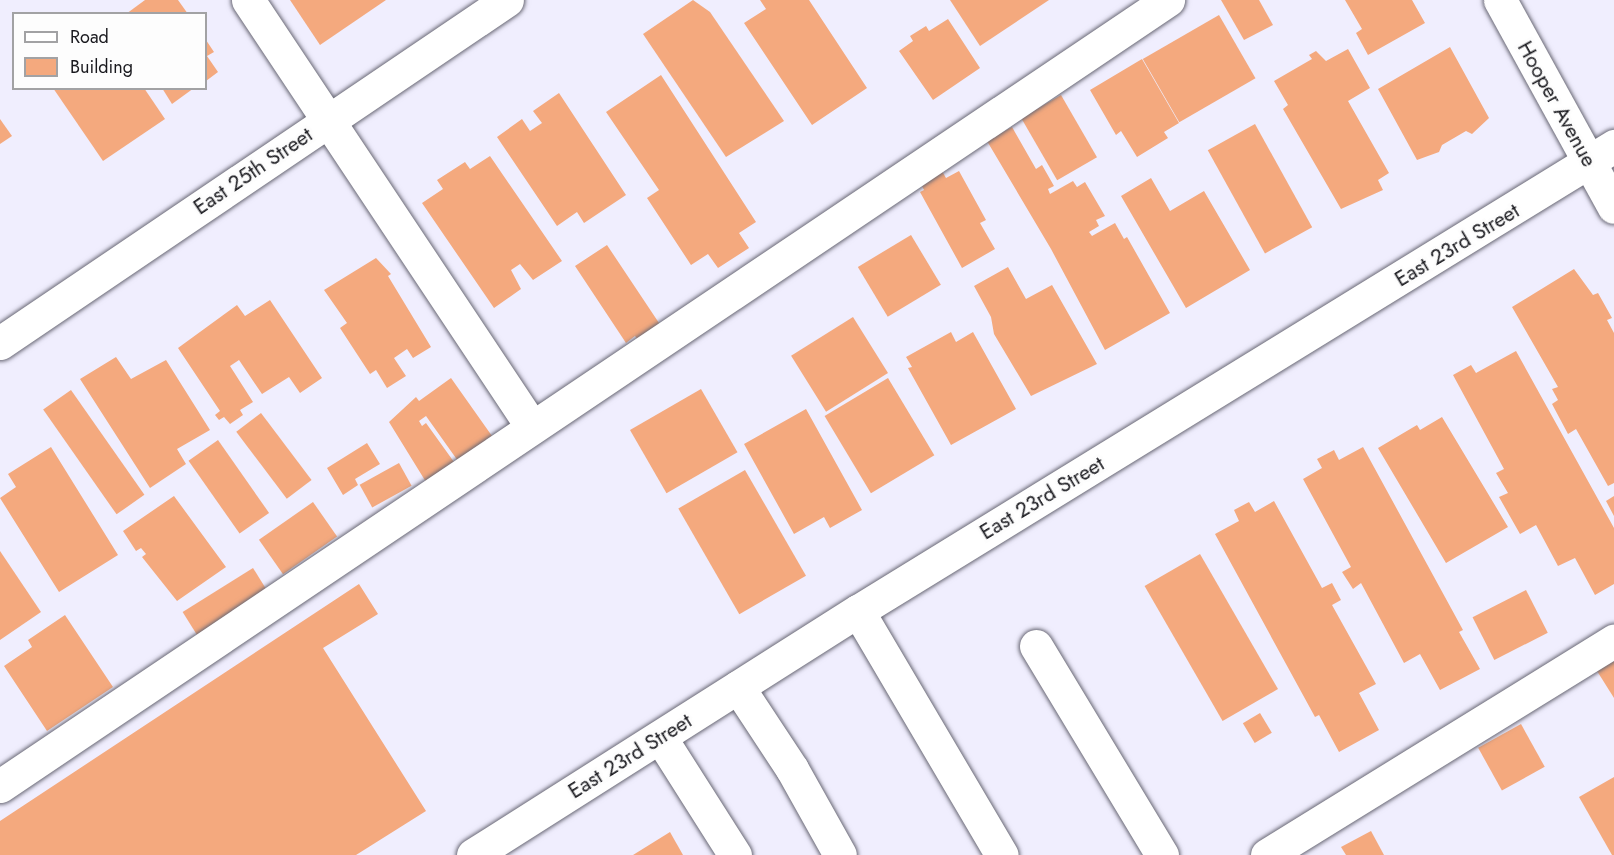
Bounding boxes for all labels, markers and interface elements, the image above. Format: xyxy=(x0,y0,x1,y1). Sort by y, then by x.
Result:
legend xyxy=(12,12,207,90)
text: Road xyxy=(70,24,109,50)
street label: Hooper Avenue xyxy=(1512,37,1602,171)
text: Building xyxy=(70,54,133,80)
street label: East 25th Street xyxy=(189,122,317,220)
street label: East 23rd Street xyxy=(1390,198,1524,292)
street label: East 23rd Street xyxy=(975,451,1109,545)
street label: East 23rd Street xyxy=(564,708,696,804)

